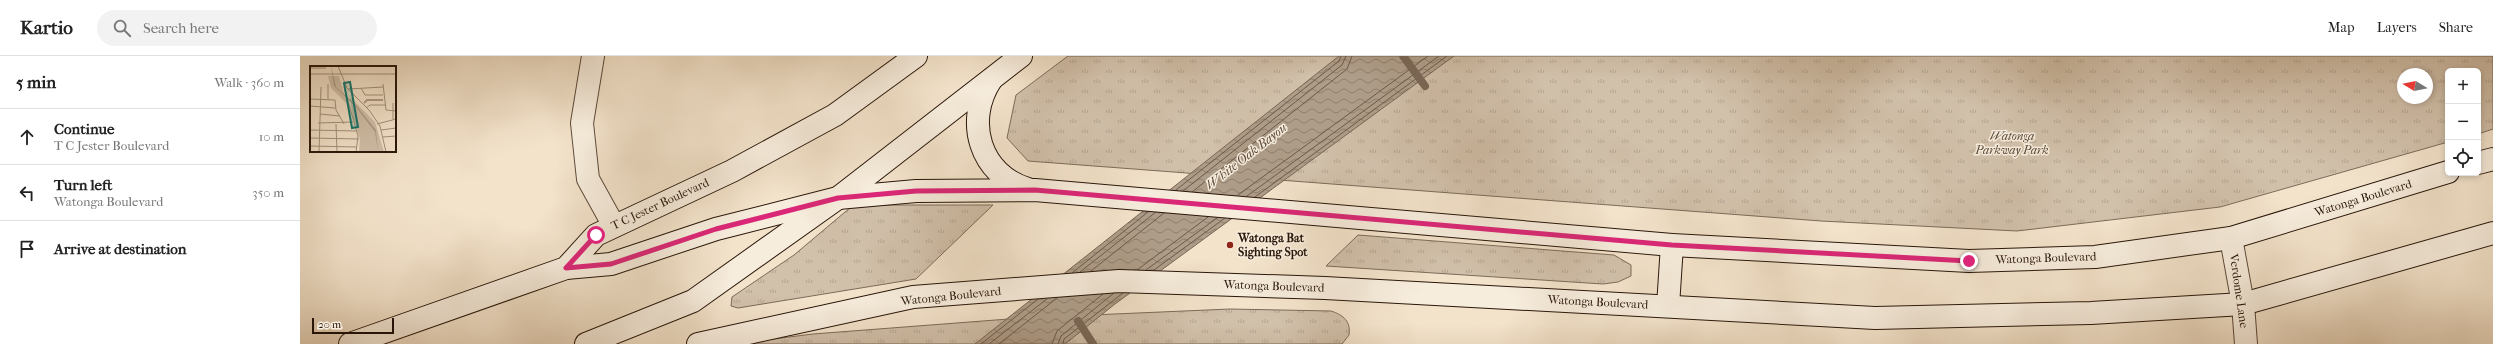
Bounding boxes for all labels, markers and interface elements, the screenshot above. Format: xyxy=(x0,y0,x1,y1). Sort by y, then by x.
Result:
search box xyxy=(97,10,377,46)
text: Kartio xyxy=(20,17,73,39)
icon: search xyxy=(111,17,133,39)
text: Search here xyxy=(143,19,219,37)
text: Map xyxy=(2328,19,2355,36)
text: Layers xyxy=(2377,19,2417,36)
text: Share xyxy=(2439,19,2473,36)
inset map xyxy=(310,66,396,152)
north arrow xyxy=(2397,68,2433,104)
map controls xyxy=(2445,68,2481,176)
button: + xyxy=(2445,68,2481,104)
text: 5 min xyxy=(16,72,56,92)
text: Walk · 360 m xyxy=(214,75,284,90)
button: − xyxy=(2445,104,2481,140)
text: Continue xyxy=(54,120,114,138)
water label: White Oak Bayou xyxy=(1202,120,1290,192)
icon: ahead xyxy=(16,126,38,148)
text: 10 m xyxy=(259,129,284,144)
park label: Watonga Parkway Park xyxy=(1974,129,2049,157)
text: T C Jester Boulevard xyxy=(54,138,169,153)
button: locate xyxy=(2445,140,2481,176)
street label: T C Jester Boulevard xyxy=(609,175,712,233)
text: Turn left xyxy=(54,176,112,194)
street label: Watonga Boulevard xyxy=(2312,176,2414,220)
icon: left xyxy=(16,182,38,204)
text: 350 m xyxy=(252,185,284,200)
text: Watonga Boulevard xyxy=(54,194,163,209)
route start xyxy=(587,226,605,244)
place label: Watonga Bat Sighting Spot xyxy=(1237,231,1308,260)
icon: arrive xyxy=(16,238,38,260)
text: Arrive at destination xyxy=(54,240,186,258)
marker: Watonga Bat Sighting Spot xyxy=(1225,240,1235,250)
street label: Watonga Boulevard xyxy=(1994,249,2097,267)
route end xyxy=(1960,252,1978,270)
street label: Verdome Lane xyxy=(2227,252,2251,329)
street label: Watonga Boulevard xyxy=(1222,277,1325,295)
street label: Watonga Boulevard xyxy=(899,284,1002,308)
street label: Watonga Boulevard xyxy=(1546,292,1649,312)
scale bar xyxy=(312,316,394,335)
text: 20 m xyxy=(318,318,341,331)

